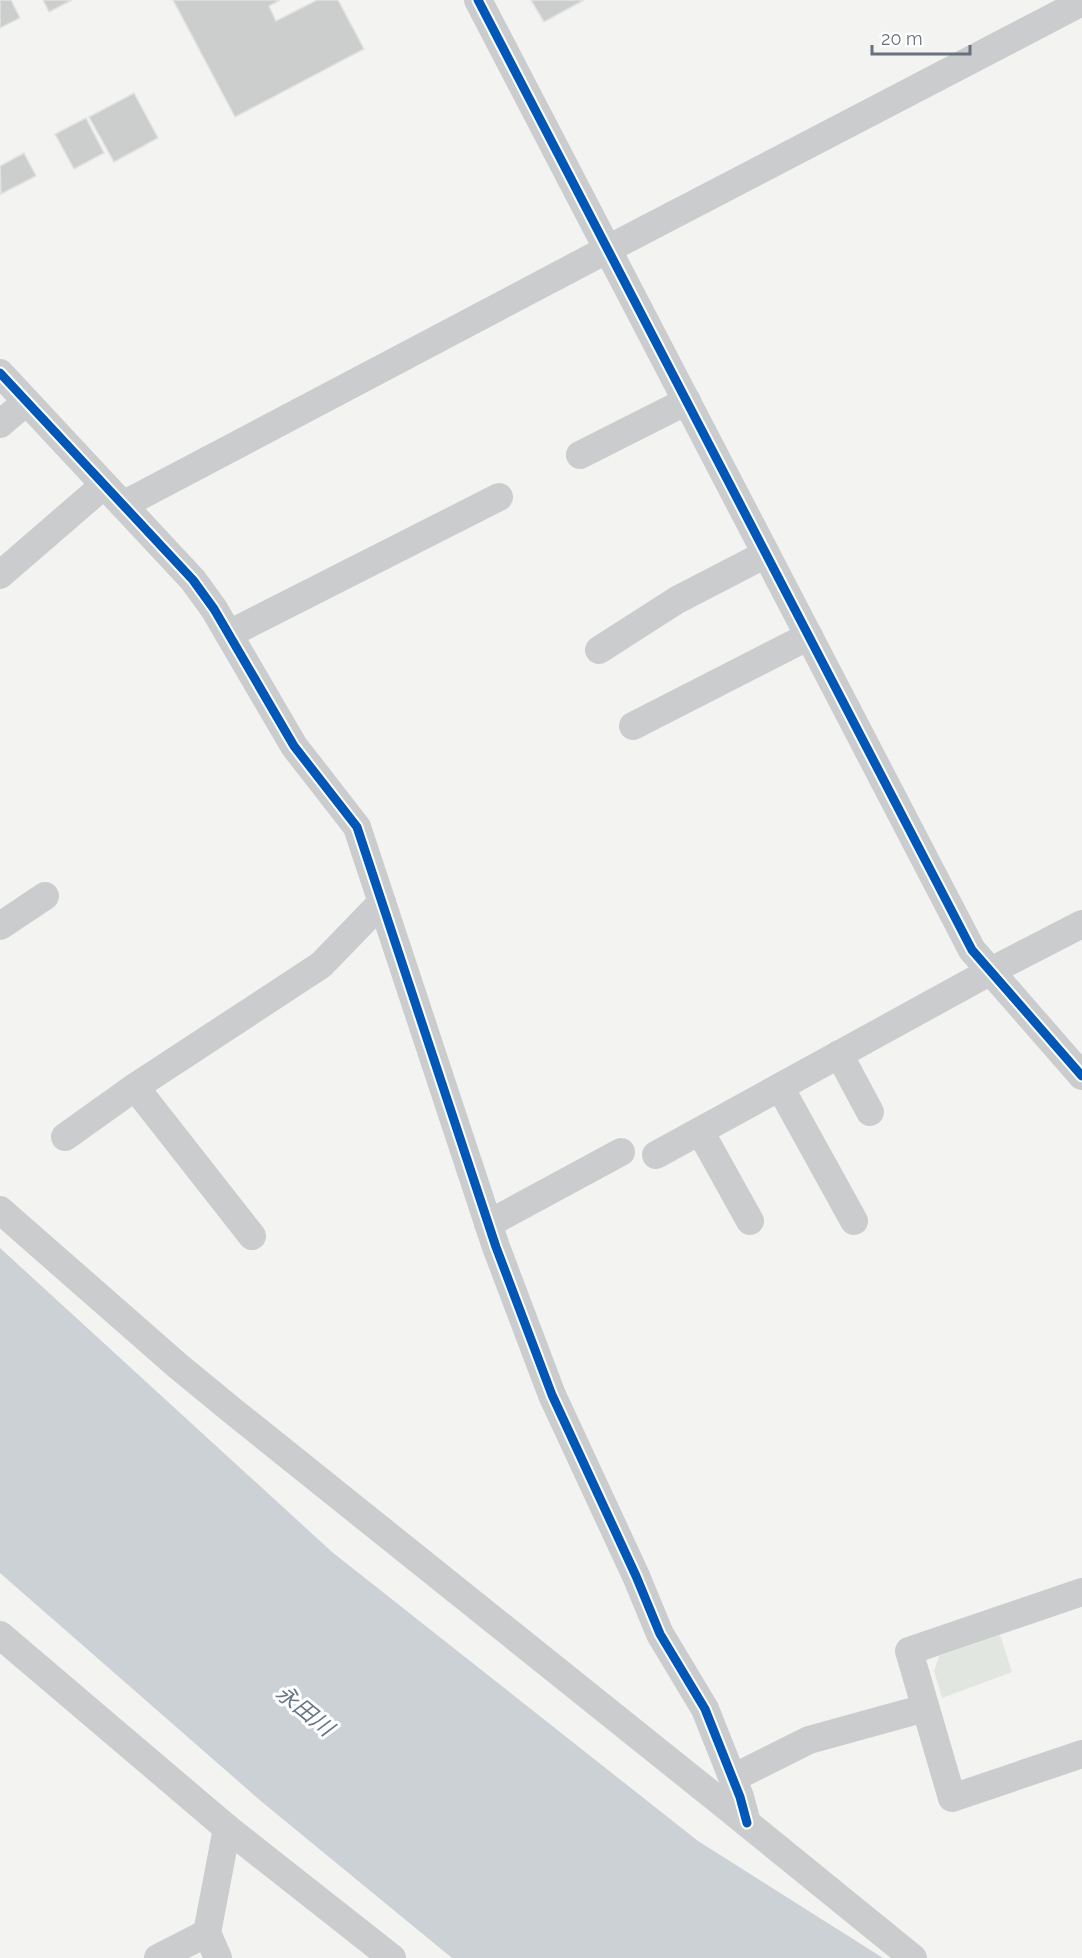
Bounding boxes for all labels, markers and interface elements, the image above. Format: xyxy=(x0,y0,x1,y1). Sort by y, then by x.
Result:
scale bar xyxy=(872,18,970,56)
text: 20 m xyxy=(881,28,923,49)
water label: 永田川 xyxy=(271,1679,340,1742)

